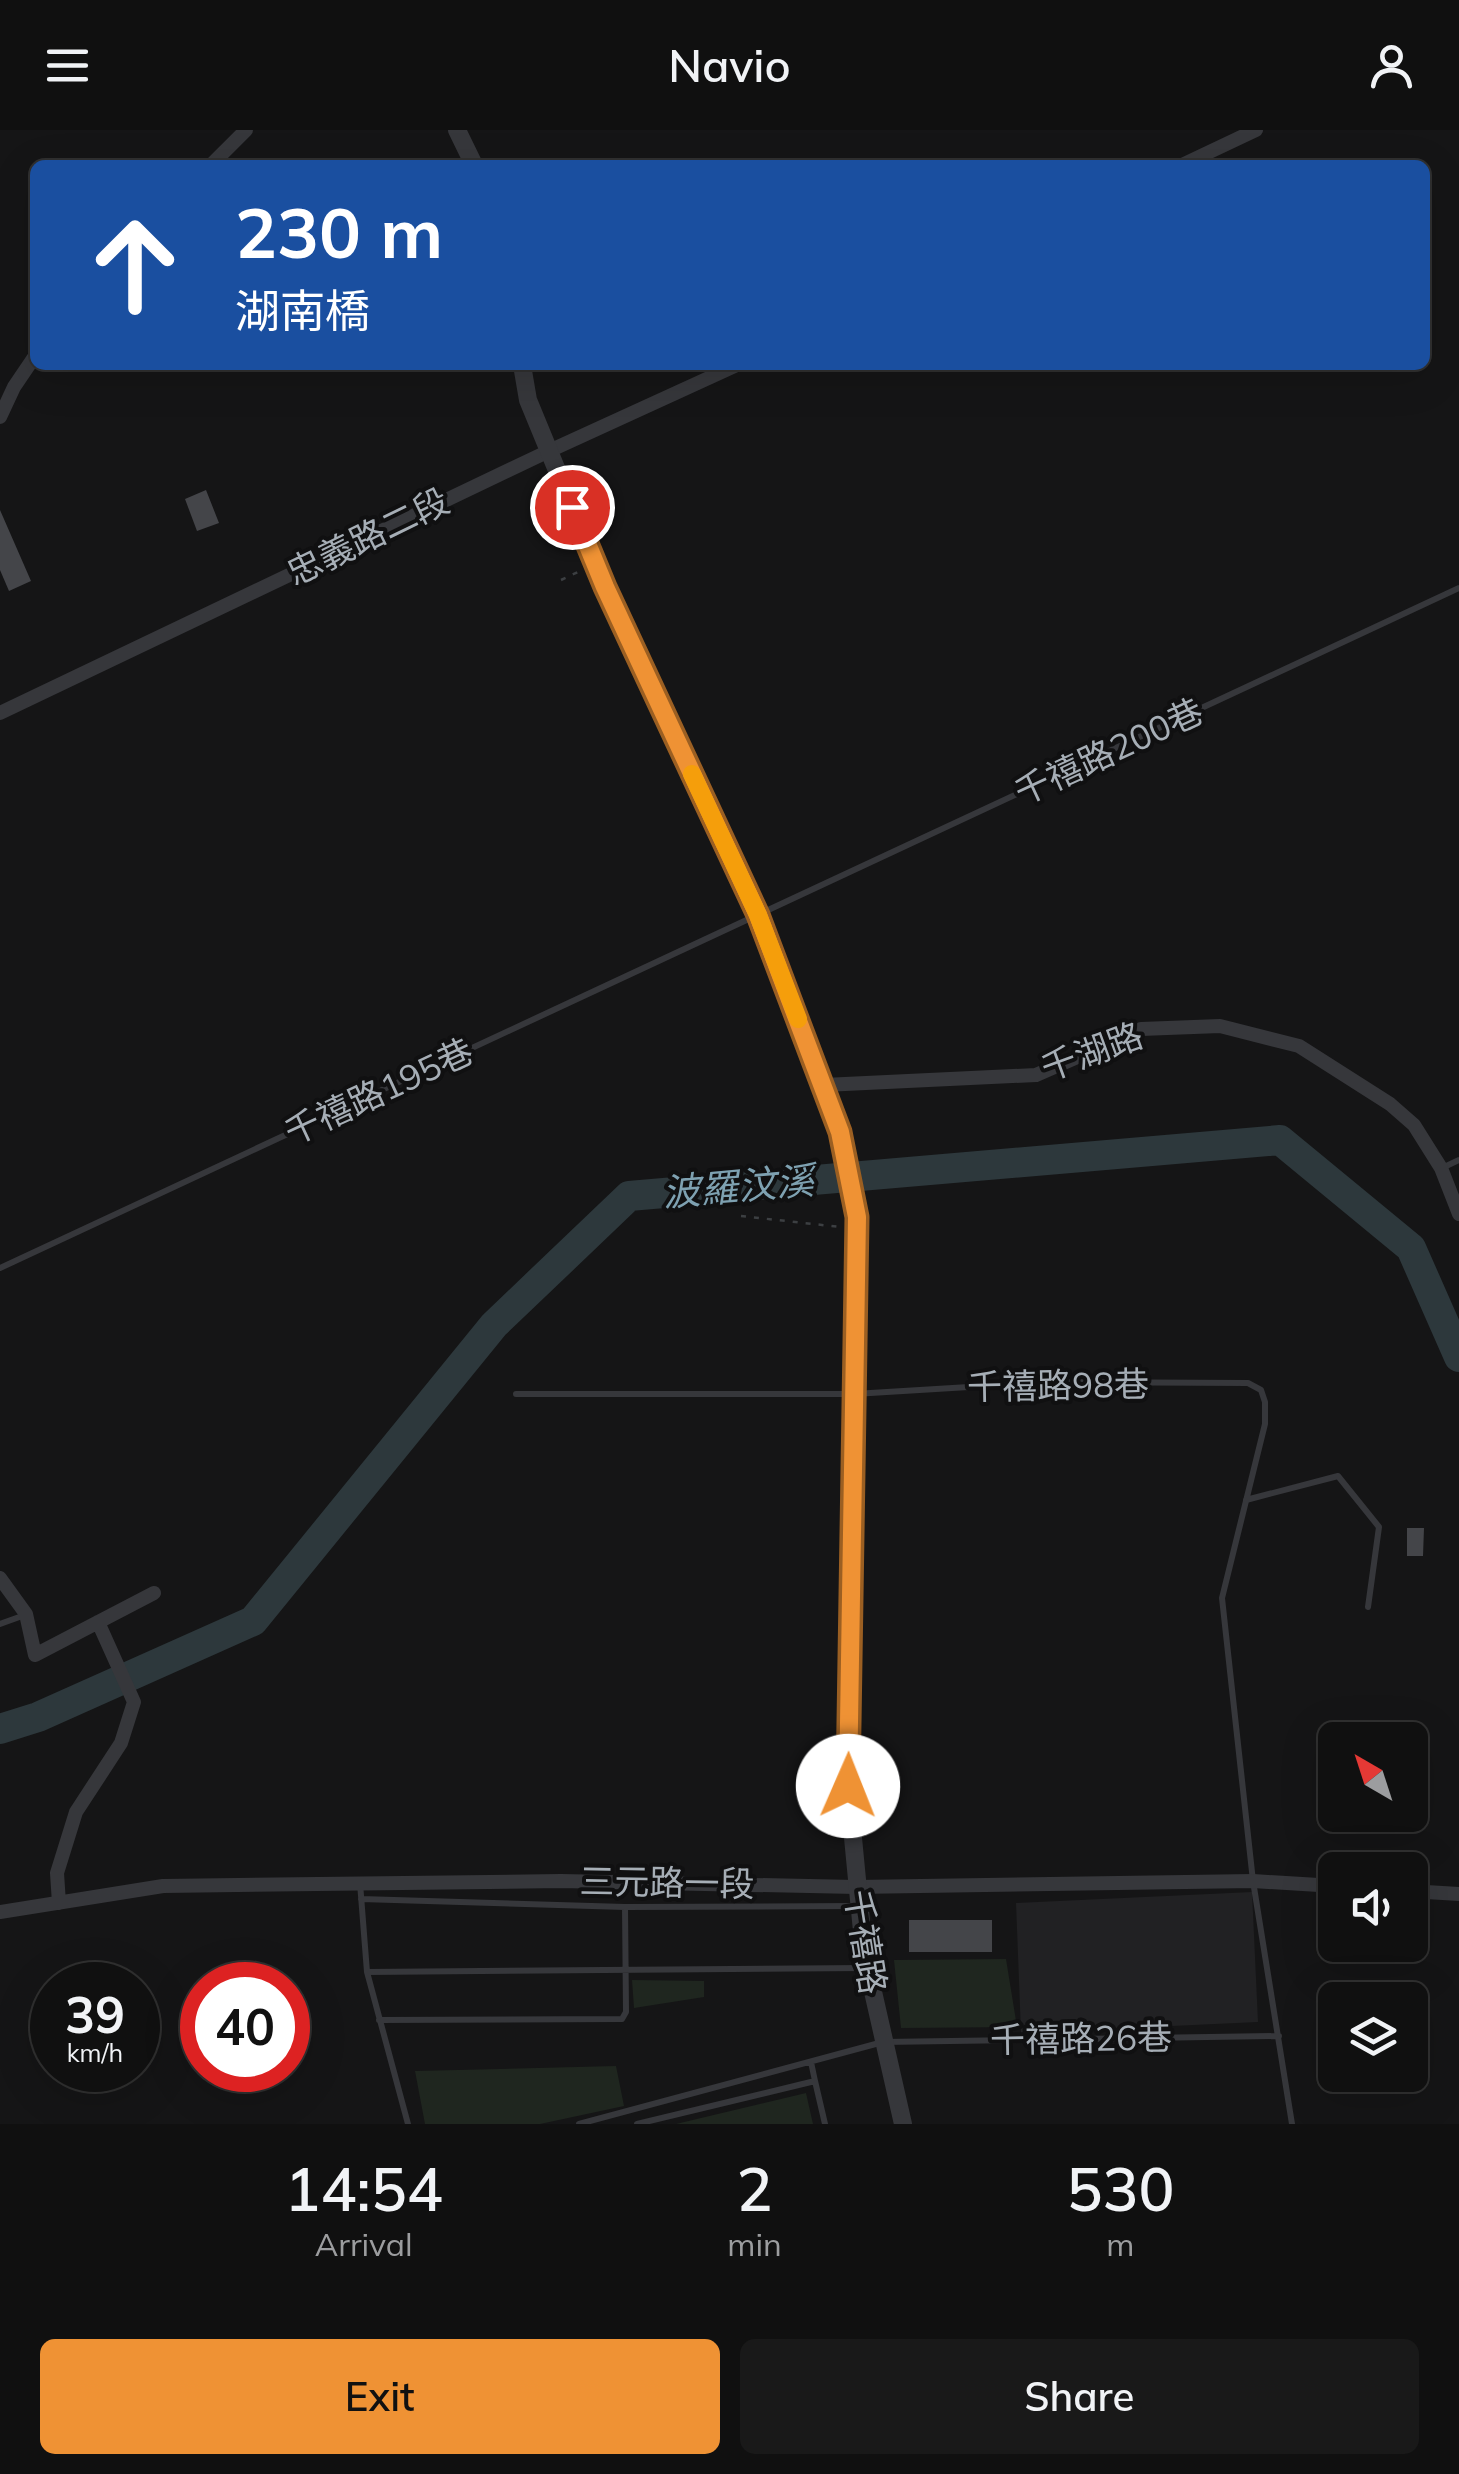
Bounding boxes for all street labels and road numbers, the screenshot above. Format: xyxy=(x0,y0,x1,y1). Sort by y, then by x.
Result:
street label: 忠義路二段 xyxy=(279,478,456,594)
street label: 千禧路200巷 xyxy=(1007,688,1210,814)
street label: 千湖路 xyxy=(1035,1012,1149,1090)
street label: 千禧路195巷 xyxy=(277,1028,480,1154)
street label: 千禧路98巷 xyxy=(967,1361,1149,1409)
street label: 三元路一段 xyxy=(579,1858,755,1906)
street label: 千禧路 xyxy=(836,1887,896,1997)
street label: 千禧路26巷 xyxy=(990,2014,1172,2062)

